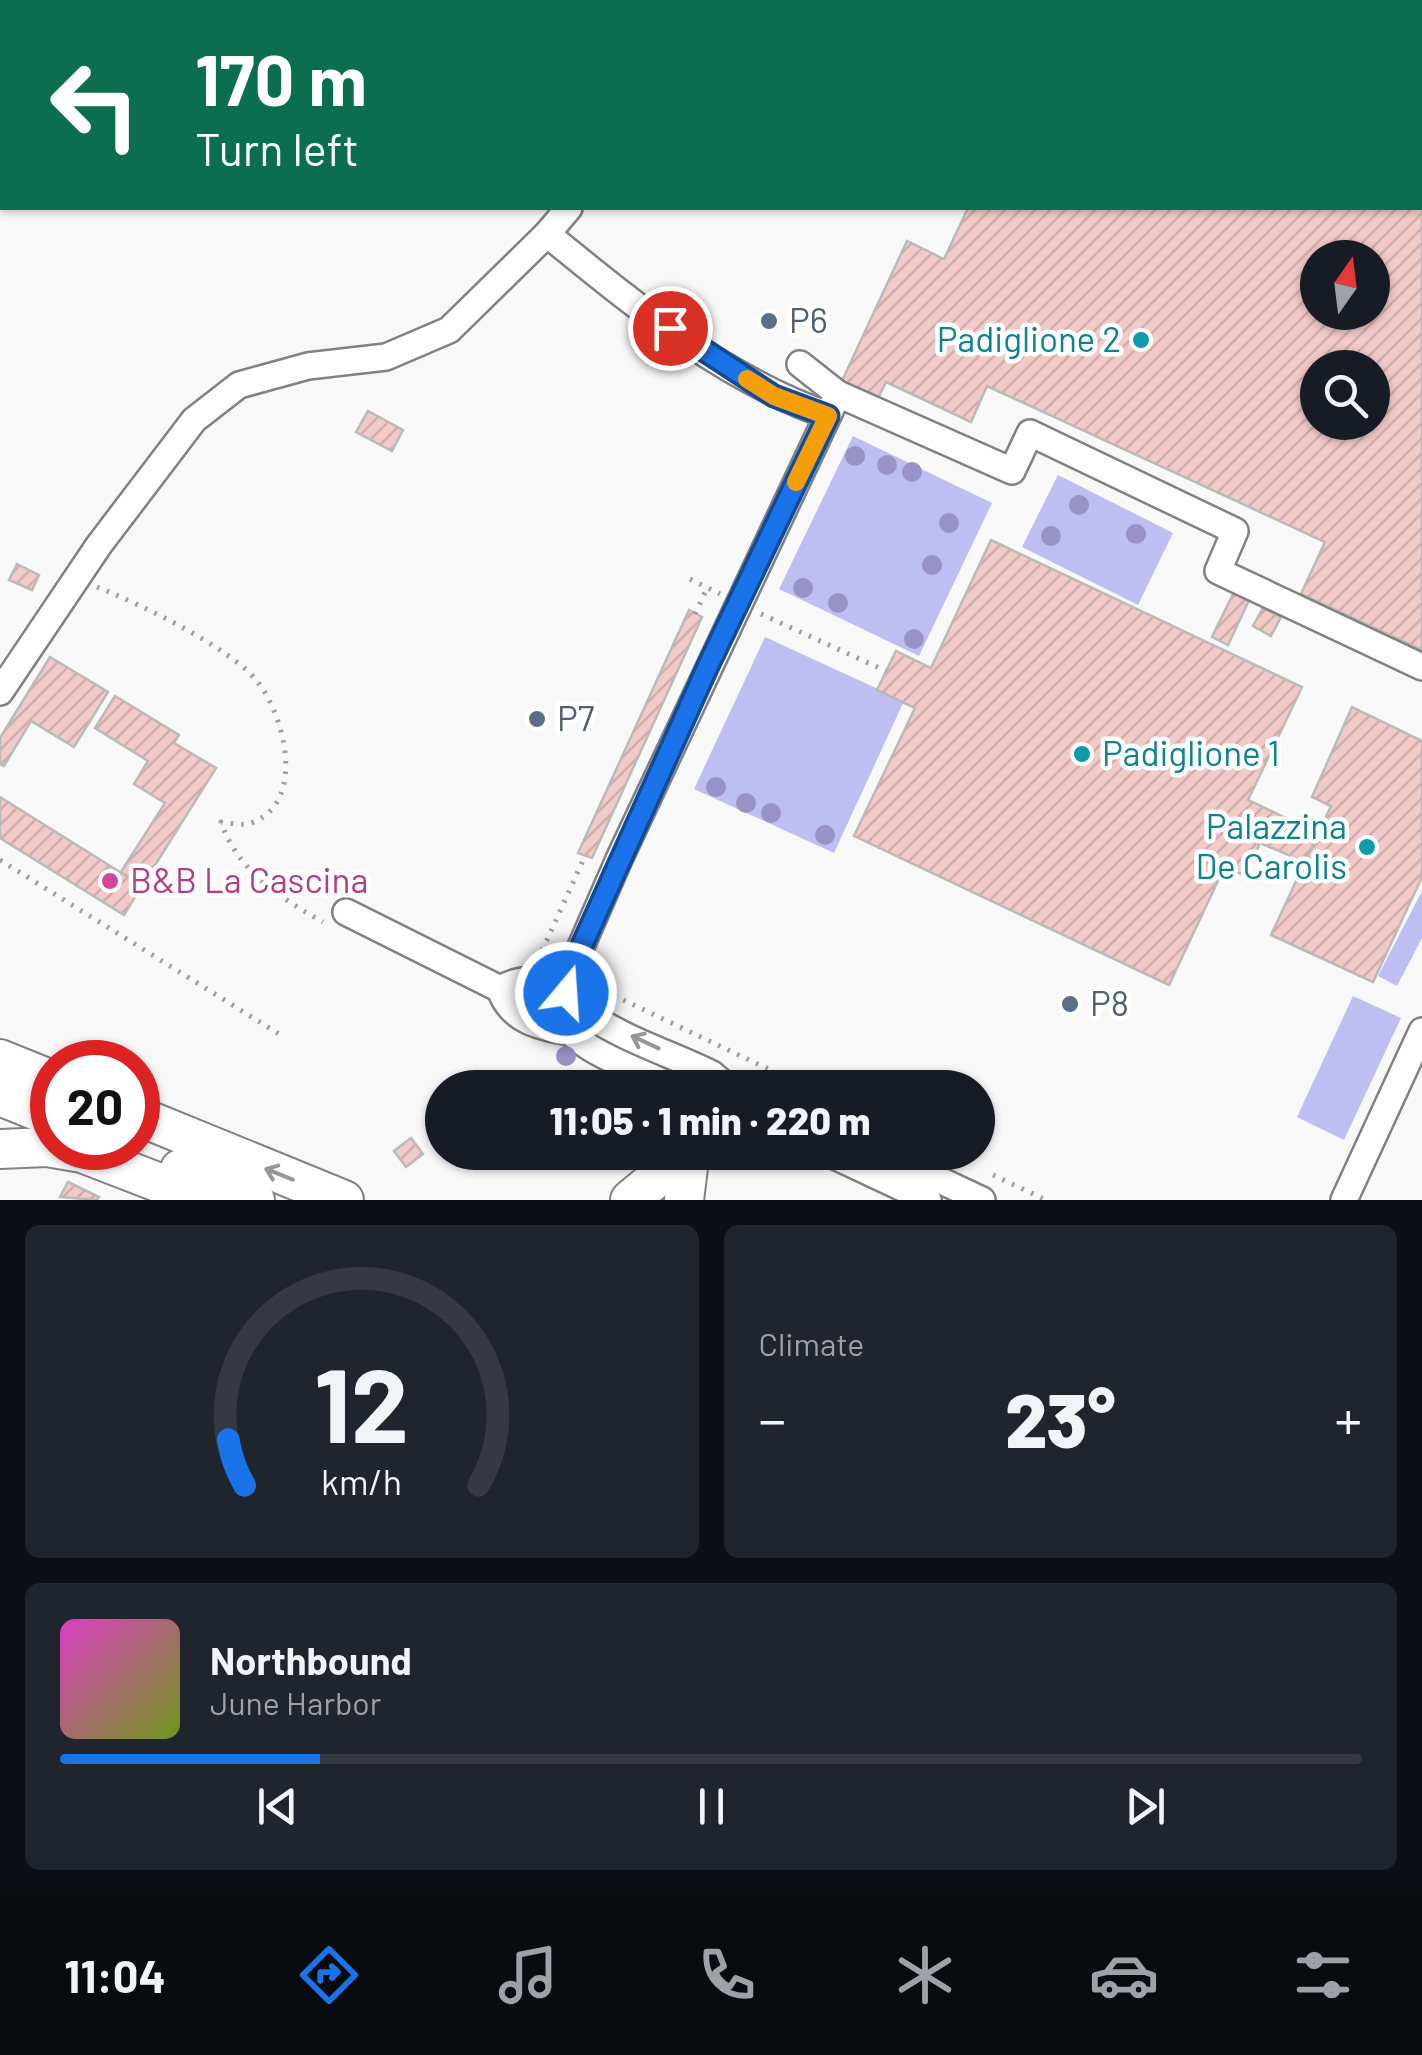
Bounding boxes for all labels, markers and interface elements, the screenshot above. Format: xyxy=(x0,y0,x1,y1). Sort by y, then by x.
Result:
text: 170 m xyxy=(195,36,367,120)
icon: left xyxy=(30,40,160,170)
text: Turn left xyxy=(195,121,359,175)
north arrow xyxy=(1300,240,1390,330)
map controls xyxy=(1300,240,1390,440)
pin xyxy=(628,286,713,371)
place label: P6 xyxy=(789,298,828,340)
icon: arrive xyxy=(643,301,698,356)
marker: P6 xyxy=(758,310,780,332)
place label: Padiglione 2 xyxy=(937,317,1121,359)
marker: Padiglione 2 xyxy=(1130,329,1152,351)
button: search xyxy=(1300,350,1390,440)
place label: P7 xyxy=(557,696,594,738)
marker: P7 xyxy=(526,708,548,730)
place label: Padiglione 1 xyxy=(1102,731,1280,773)
marker: Padiglione 1 xyxy=(1071,743,1093,765)
place label: Palazzina De Carolis xyxy=(1195,804,1347,886)
marker: Palazzina De Carolis xyxy=(1356,836,1378,858)
place label: B&B La Cascina xyxy=(130,858,368,900)
marker: B&B La Cascina xyxy=(99,870,121,892)
position arrow xyxy=(514,941,618,1045)
place label: P8 xyxy=(1090,981,1129,1023)
marker: P8 xyxy=(1059,993,1081,1015)
one-way arrow xyxy=(631,1032,661,1051)
speed limit sign: 20 xyxy=(30,1040,160,1170)
text: 11:05 · 1 min · 220 m xyxy=(550,1097,870,1143)
one-way arrow xyxy=(264,1163,294,1181)
text: Climate xyxy=(759,1324,864,1362)
text: 12 xyxy=(314,1339,409,1464)
text: 23° xyxy=(1005,1373,1115,1463)
text: − xyxy=(759,1385,786,1451)
text: + xyxy=(1334,1385,1362,1451)
text: km/h xyxy=(321,1459,402,1502)
text: Northbound xyxy=(210,1637,412,1683)
text: June Harbor xyxy=(210,1683,381,1721)
icon: previous xyxy=(250,1779,305,1834)
icon: pause xyxy=(684,1779,739,1834)
icon: next xyxy=(1118,1779,1173,1834)
icon: directions xyxy=(294,1940,364,2010)
icon: music xyxy=(493,1940,563,2010)
icon: phone xyxy=(692,1940,762,2010)
icon: climate xyxy=(890,1940,960,2010)
icon: car xyxy=(1089,1940,1159,2010)
icon: filters xyxy=(1288,1940,1358,2010)
text: 11:04 xyxy=(64,1948,166,2002)

